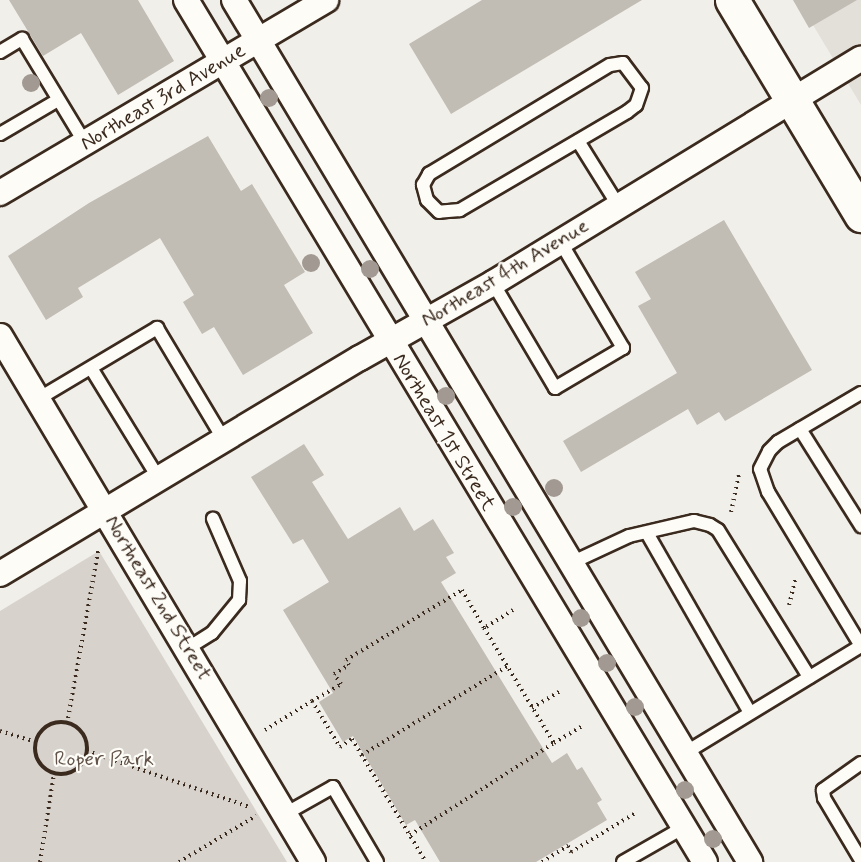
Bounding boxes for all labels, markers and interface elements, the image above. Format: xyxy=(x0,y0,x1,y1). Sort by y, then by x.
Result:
street label: Northeast 3rd Avenue xyxy=(75,37,251,157)
street label: Northeast 4th Avenue xyxy=(417,213,593,333)
street label: Northeast 1st Street xyxy=(387,349,501,515)
street label: Northeast 2nd Street xyxy=(99,511,217,685)
park label: Roper Park xyxy=(55,746,153,772)

